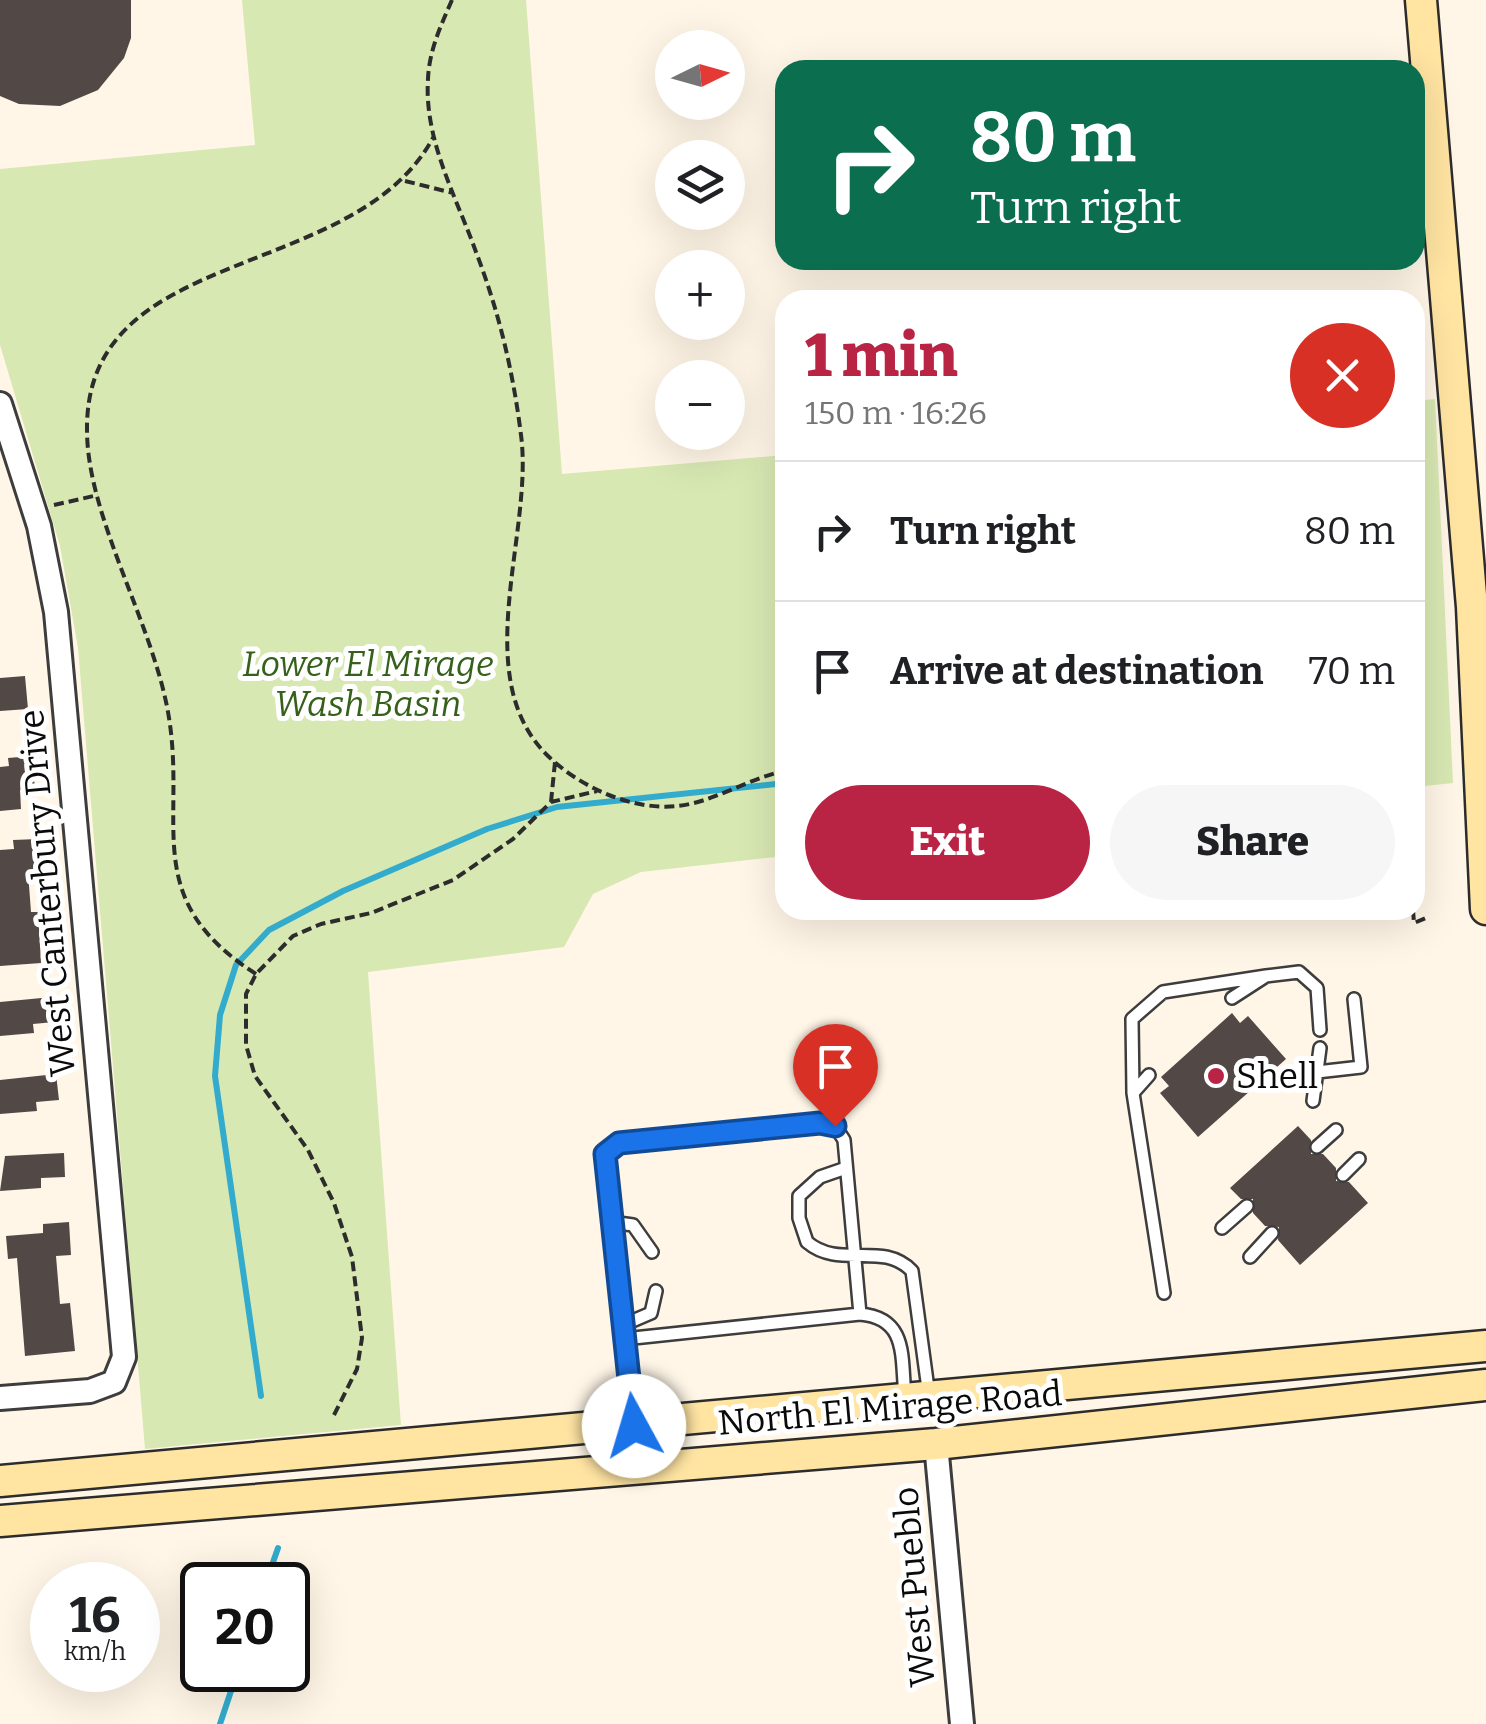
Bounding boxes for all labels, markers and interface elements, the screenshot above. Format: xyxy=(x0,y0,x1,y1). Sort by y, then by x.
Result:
north arrow xyxy=(655,30,745,120)
map controls xyxy=(655,30,745,450)
text: 80 m xyxy=(970,96,1136,180)
icon: right xyxy=(805,100,935,230)
button: layers xyxy=(655,140,745,230)
text: Turn right xyxy=(970,181,1182,235)
button: + xyxy=(655,250,745,340)
text: 1 min xyxy=(805,320,958,392)
button: close xyxy=(1290,323,1395,428)
button: − xyxy=(655,360,745,450)
text: 150 m · 16:26 xyxy=(805,394,987,432)
icon: right xyxy=(805,504,860,559)
text: Turn right xyxy=(890,508,1076,554)
text: 80 m xyxy=(1304,508,1395,554)
park label: Lower El Mirage Wash Basin xyxy=(242,643,494,725)
icon: arrive xyxy=(805,644,860,699)
text: Arrive at destination xyxy=(890,648,1263,694)
text: 70 m xyxy=(1308,648,1395,694)
street label: West Canterbury Drive xyxy=(10,708,84,1078)
button: Exit xyxy=(805,785,1090,900)
button: Share xyxy=(1110,785,1395,900)
pin xyxy=(793,1024,878,1127)
icon: arrive xyxy=(808,1039,863,1094)
place label: Shell xyxy=(1236,1055,1318,1097)
marker: Shell xyxy=(1205,1065,1227,1087)
street label: North El Mirage Road xyxy=(716,1372,1064,1444)
position arrow xyxy=(582,1374,686,1478)
street label: West Pueblo xyxy=(884,1485,944,1689)
speed limit sign: 20 xyxy=(180,1562,310,1692)
text: 16 xyxy=(69,1585,121,1645)
text: km/h xyxy=(64,1637,126,1667)

